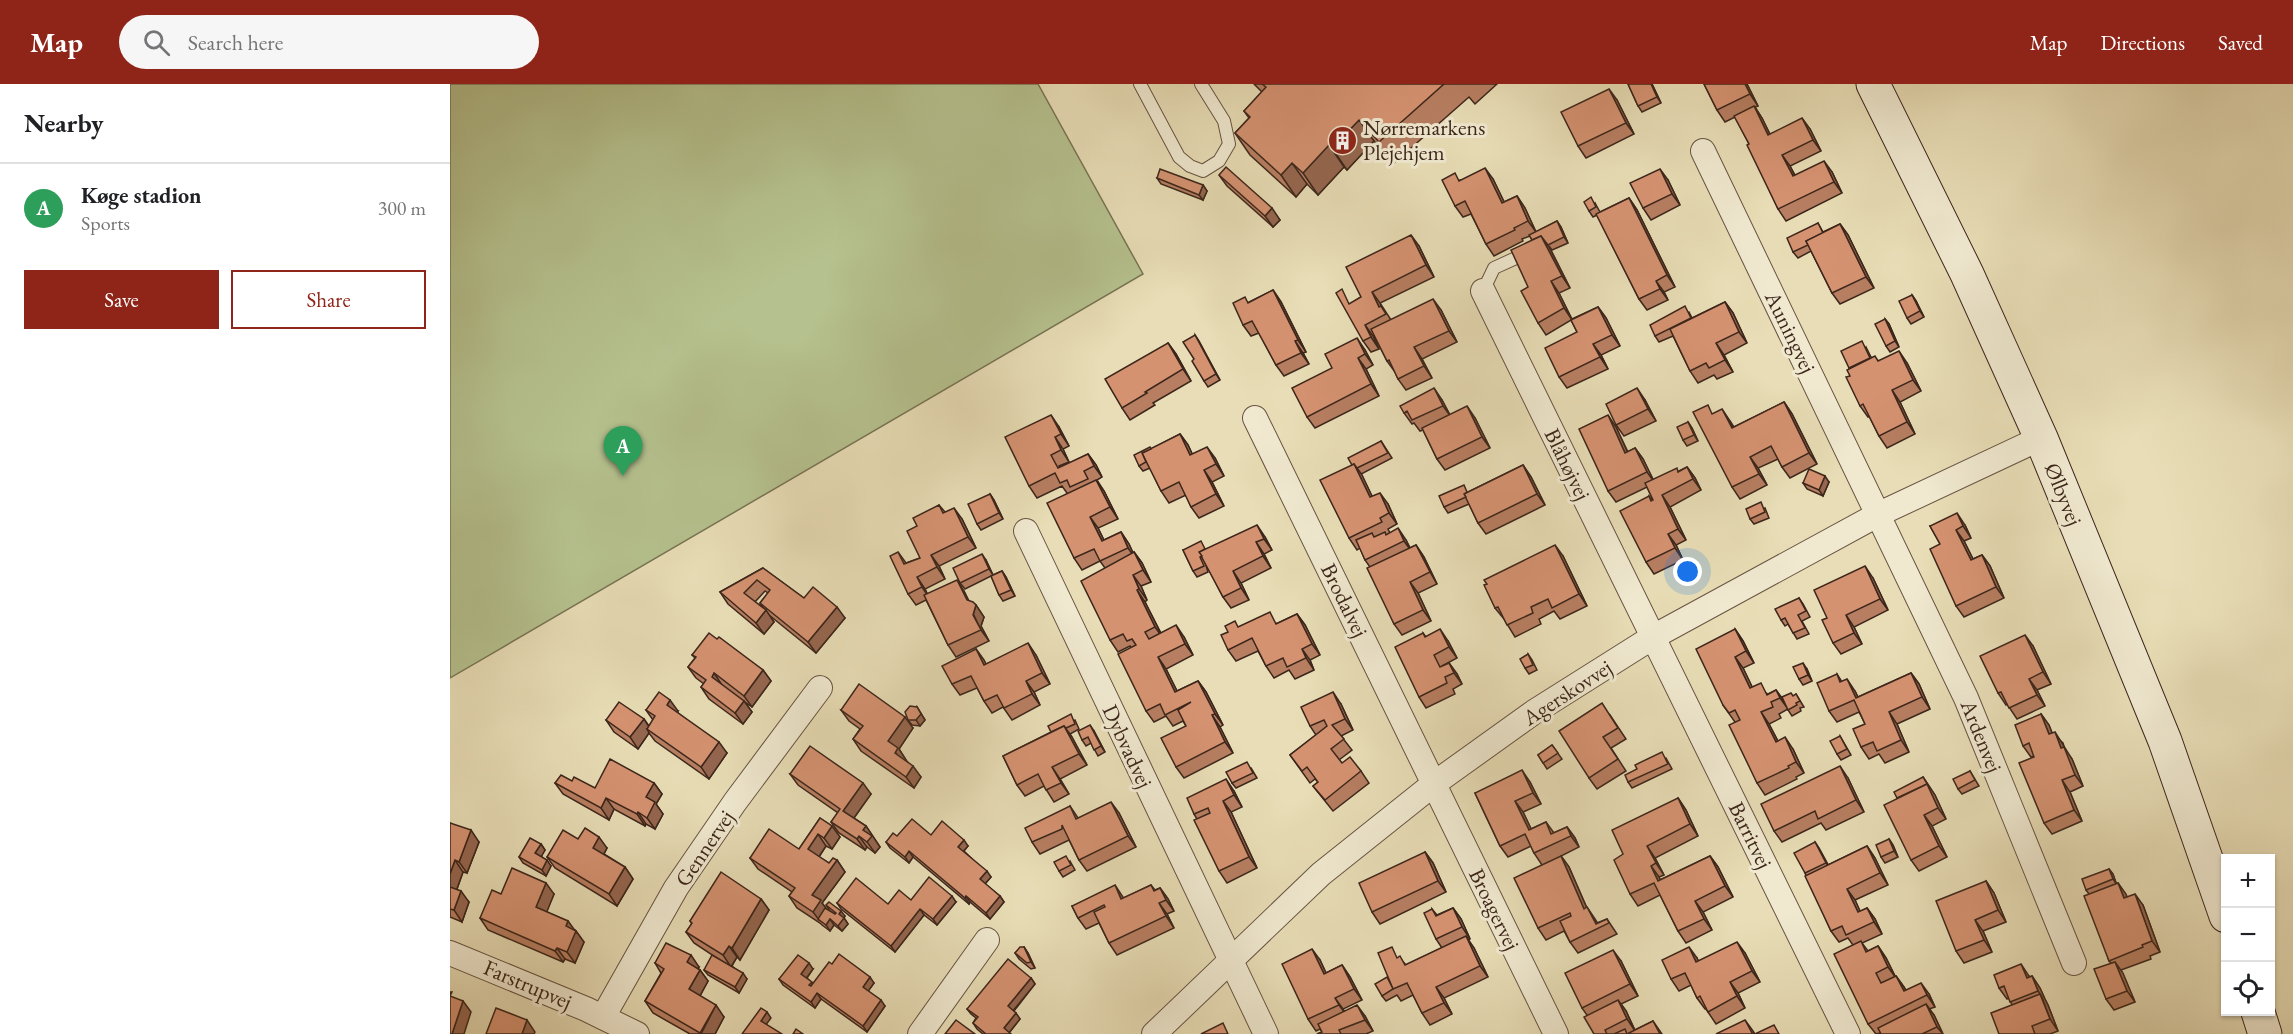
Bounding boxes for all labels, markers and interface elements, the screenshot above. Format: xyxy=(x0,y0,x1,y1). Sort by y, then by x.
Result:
search box xyxy=(119,15,539,69)
text: Map xyxy=(30,24,83,60)
icon: search xyxy=(140,26,173,59)
text: Search here xyxy=(188,28,283,57)
text: Map xyxy=(2030,29,2067,56)
text: Directions xyxy=(2100,29,2185,56)
text: Saved xyxy=(2218,29,2263,56)
text: Nearby xyxy=(24,106,104,140)
place label: Nørremarkens Plejehjem xyxy=(1363,113,1485,167)
building icon: Nørremarkens Plejehjem xyxy=(1326,124,1358,156)
text: Køge stadion xyxy=(81,181,202,210)
text: A xyxy=(36,195,51,221)
text: 300 m xyxy=(378,195,426,221)
text: Sports xyxy=(81,210,130,236)
button: Save xyxy=(24,270,219,329)
button: Share xyxy=(231,270,426,329)
street label: Auningvej xyxy=(1758,286,1823,378)
street label: Blåhøjvej xyxy=(1538,423,1597,505)
pin: A xyxy=(604,426,642,476)
street label: Ølbyvej xyxy=(2038,458,2089,530)
your location xyxy=(1673,557,1702,586)
street label: Brodalvej xyxy=(1314,558,1375,642)
street label: Agerskovvej xyxy=(1516,653,1618,733)
street label: Ardenvej xyxy=(1953,695,2009,777)
street label: Dybvadvej xyxy=(1096,700,1160,793)
street label: Barritvej xyxy=(1722,797,1779,874)
street label: Gennervej xyxy=(668,804,741,892)
map controls xyxy=(2221,854,2275,1016)
button: + xyxy=(2221,854,2275,908)
street label: Broagervej xyxy=(1462,863,1527,955)
button: − xyxy=(2221,908,2275,962)
street label: Farstrupvej xyxy=(479,953,576,1016)
button: locate xyxy=(2221,962,2275,1016)

